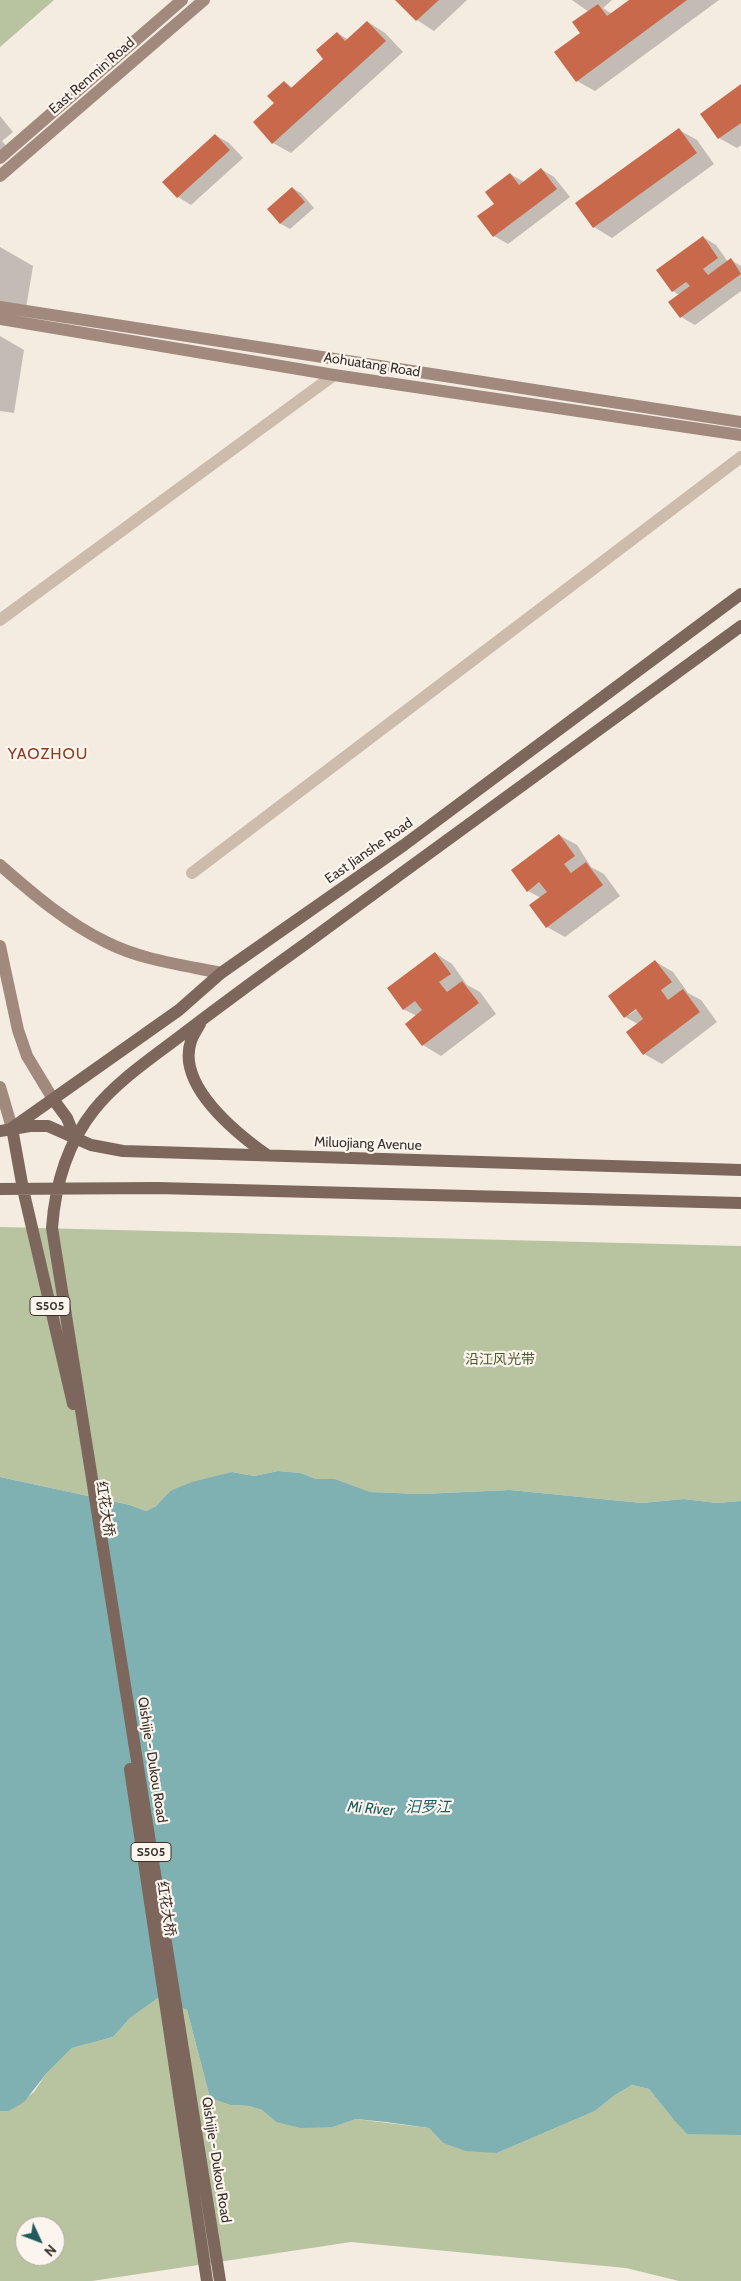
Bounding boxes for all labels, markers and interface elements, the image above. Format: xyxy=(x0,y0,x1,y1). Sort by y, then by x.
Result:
street label: East Renmin Road xyxy=(46,34,138,118)
street label: Aohuatang Road xyxy=(323,349,421,381)
district label: YAOZHOU xyxy=(7,744,89,764)
street label: East Jianshe Road xyxy=(322,815,416,887)
street label: Miluojiang Avenue xyxy=(314,1134,422,1154)
road number: S505 xyxy=(30,1296,70,1315)
park label: 沿江风光带 xyxy=(465,1352,535,1368)
street label: 红花大桥 xyxy=(92,1480,118,1538)
street label: Qishijie - Dukou Road xyxy=(134,1696,170,1824)
water label: Mi River xyxy=(347,1798,395,1820)
water label: 汨罗江 xyxy=(406,1799,450,1817)
road number: S505 xyxy=(131,1842,171,1861)
street label: 红花大桥 xyxy=(153,1880,179,1938)
street label: Qishijie - Dukou Road xyxy=(198,2096,234,2224)
north arrow xyxy=(15,2216,65,2266)
text: N xyxy=(40,2241,60,2260)

